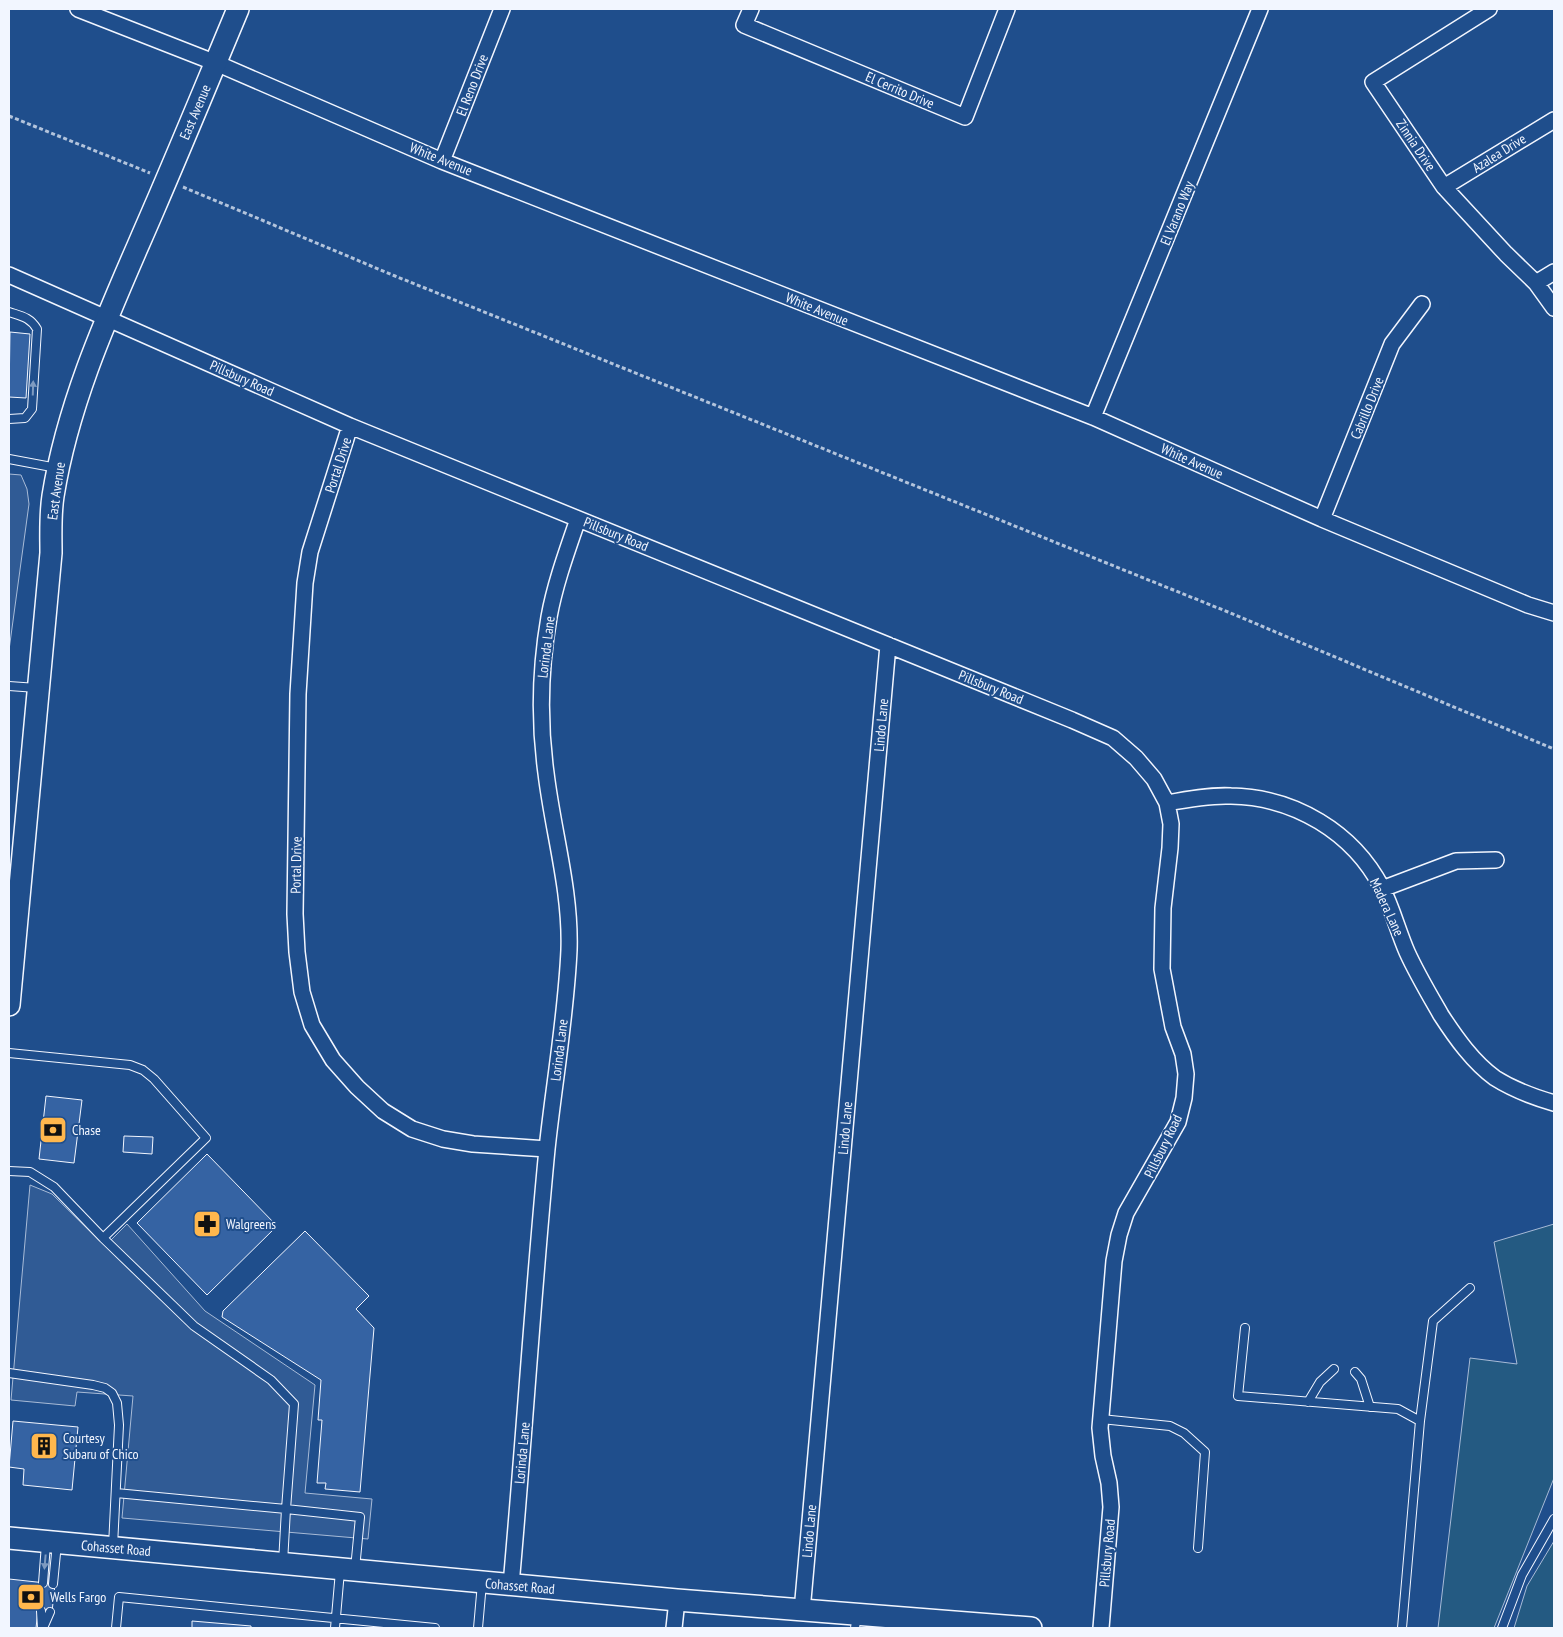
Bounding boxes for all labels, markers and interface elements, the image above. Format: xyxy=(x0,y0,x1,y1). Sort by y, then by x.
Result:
street label: El Reno Drive xyxy=(452,51,492,118)
street label: El Cerrito Drive xyxy=(863,67,937,113)
street label: East Avenue xyxy=(175,82,215,142)
street label: Zinnia Drive xyxy=(1392,116,1440,174)
street label: Azalea Drive xyxy=(1469,129,1529,177)
street label: White Avenue xyxy=(407,138,475,180)
street label: El Varano Way xyxy=(1156,178,1198,248)
street label: White Avenue xyxy=(783,288,851,330)
street label: Pillsbury Road xyxy=(207,356,277,400)
street label: Cabrillo Drive xyxy=(1346,374,1388,442)
one-way arrow xyxy=(29,380,37,396)
street label: Portal Drive xyxy=(321,435,355,495)
street label: White Avenue xyxy=(1158,439,1226,483)
street label: East Avenue xyxy=(43,461,69,521)
street label: Pillsbury Road xyxy=(581,513,651,555)
street label: Lorinda Lane xyxy=(533,615,559,679)
street label: Pillsbury Road xyxy=(956,666,1026,708)
street label: Lindo Lane xyxy=(870,697,892,752)
street label: Portal Drive xyxy=(287,836,306,894)
street label: Madera Lane xyxy=(1366,875,1408,939)
street label: Lorinda Lane xyxy=(546,1018,572,1082)
street label: Lindo Lane xyxy=(834,1100,856,1155)
street label: Pillsbury Road xyxy=(1140,1111,1186,1181)
bank icon: Chase xyxy=(38,1115,68,1145)
place label: Chase xyxy=(72,1121,101,1139)
pharmacy icon: Walgreens xyxy=(192,1209,222,1239)
place label: Walgreens xyxy=(226,1215,276,1233)
street label: Lorinda Lane xyxy=(510,1421,534,1485)
place label: Courtesy Subaru of Chico xyxy=(63,1429,139,1463)
building icon: Courtesy Subaru of Chico xyxy=(29,1431,59,1461)
street label: Lindo Lane xyxy=(798,1503,820,1558)
street label: Pillsbury Road xyxy=(1095,1518,1119,1588)
street label: Cohasset Road xyxy=(80,1536,152,1560)
one-way arrow xyxy=(41,1554,49,1570)
street label: Cohasset Road xyxy=(484,1574,556,1598)
bank icon: Wells Fargo xyxy=(16,1582,46,1612)
place label: Wells Fargo xyxy=(50,1588,106,1606)

